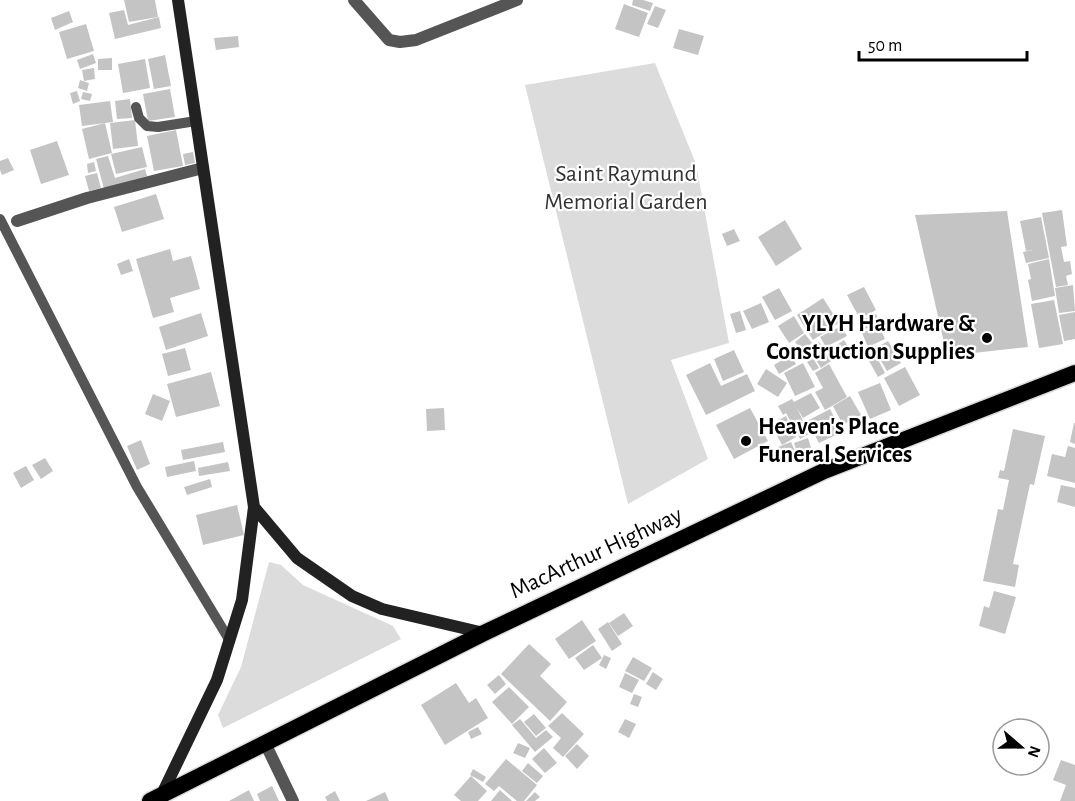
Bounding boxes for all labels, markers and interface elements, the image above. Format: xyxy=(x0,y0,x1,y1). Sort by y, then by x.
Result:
scale bar xyxy=(859,24,1027,62)
text: 50 m xyxy=(868,37,902,55)
park label: Saint Raymund Memorial Garden xyxy=(544,162,708,214)
place label: YLYH Hardware & Construction Supplies xyxy=(766,312,975,364)
marker: YLYH Hardware & Construction Supplies xyxy=(980,331,994,345)
place label: Heaven's Place Funeral Services xyxy=(758,415,912,467)
marker: Heaven's Place Funeral Services xyxy=(739,434,753,448)
street label: MacArthur Highway xyxy=(506,503,686,603)
north arrow xyxy=(991,717,1051,777)
text: N xyxy=(1025,744,1044,760)

